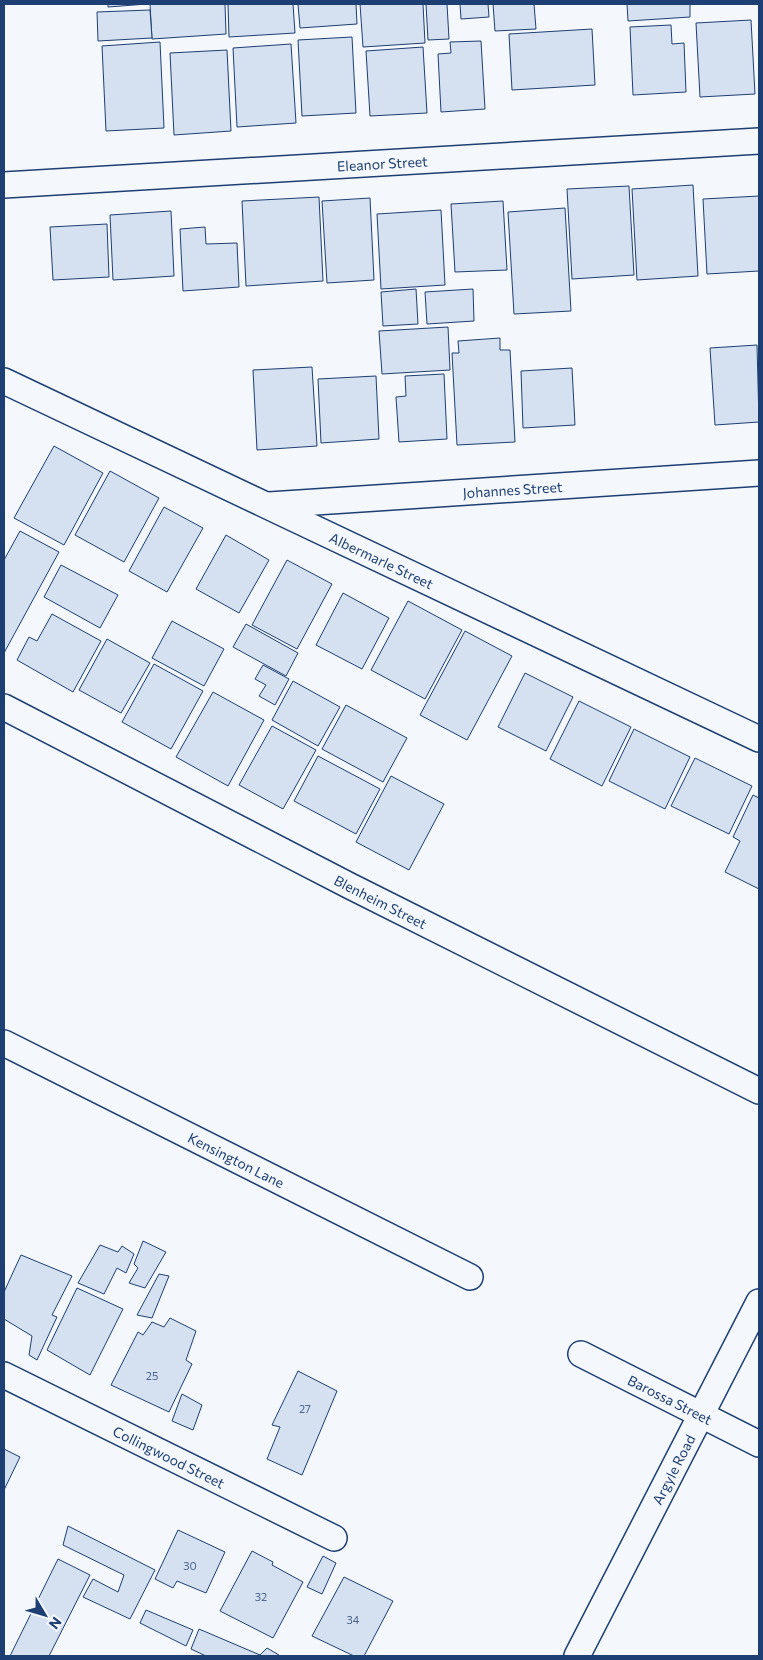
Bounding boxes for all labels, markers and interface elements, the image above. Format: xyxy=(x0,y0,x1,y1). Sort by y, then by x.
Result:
street label: Eleanor Street xyxy=(336,152,428,174)
street label: Johannes Street xyxy=(462,477,563,501)
street label: Albermarle Street xyxy=(327,528,437,592)
street label: Blenheim Street xyxy=(332,871,430,932)
street label: Kensington Lane xyxy=(185,1128,287,1191)
house number: 25 xyxy=(146,1369,158,1382)
street label: Barossa Street xyxy=(625,1371,716,1428)
house number: 27 xyxy=(299,1402,311,1415)
street label: Collingwood Street xyxy=(110,1422,228,1491)
street label: Argyle Road xyxy=(648,1431,698,1507)
house number: 30 xyxy=(183,1559,197,1572)
north arrow xyxy=(20,1590,70,1640)
house number: 32 xyxy=(255,1590,267,1603)
house number: 34 xyxy=(347,1613,360,1626)
text: N xyxy=(46,1614,66,1633)

